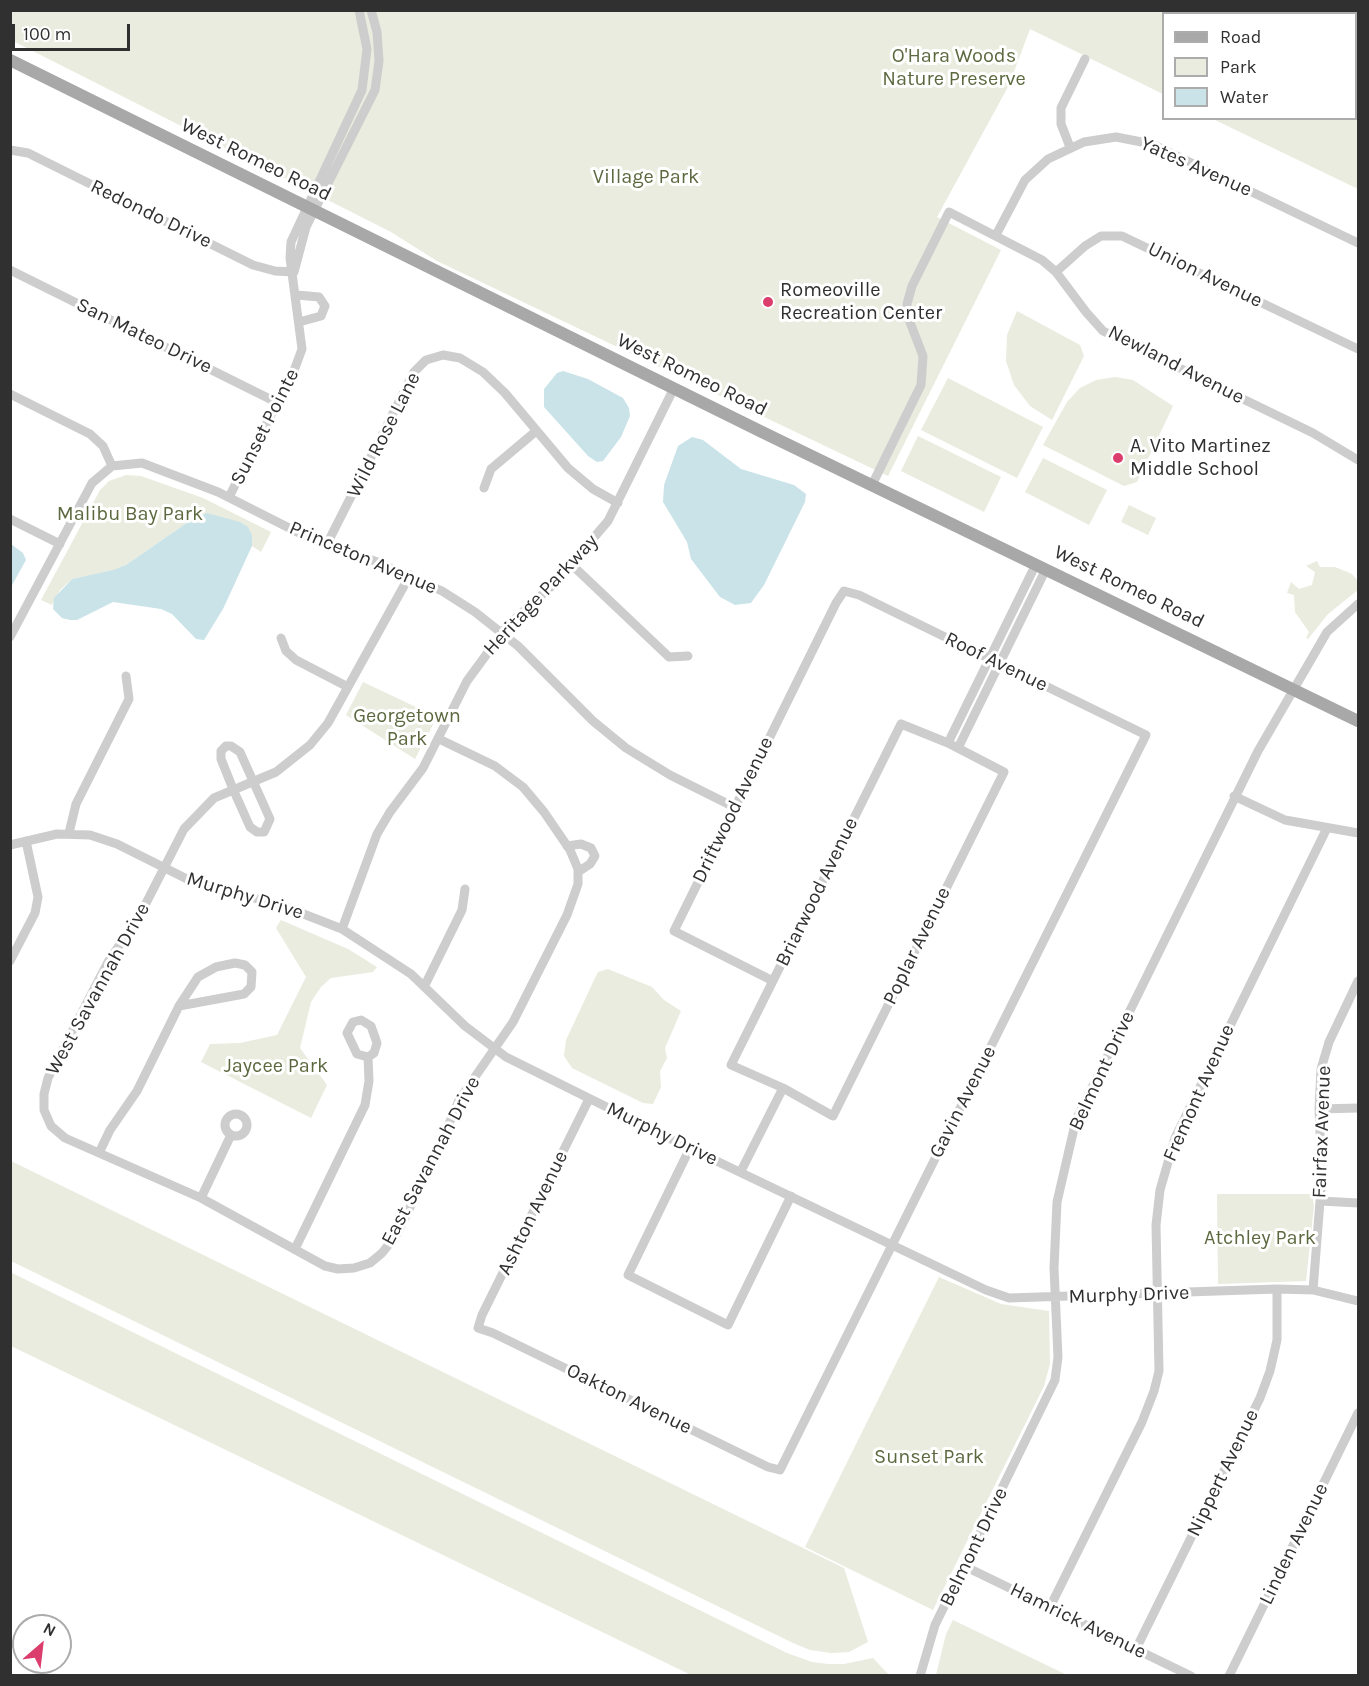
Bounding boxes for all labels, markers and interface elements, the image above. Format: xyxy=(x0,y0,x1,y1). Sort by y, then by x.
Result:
scale bar xyxy=(15,12,134,50)
legend xyxy=(1162,12,1357,120)
text: 100 m xyxy=(23,23,71,45)
text: Road xyxy=(1220,26,1261,48)
park label: O'Hara Woods Nature Preserve xyxy=(882,44,1026,91)
text: Park xyxy=(1220,56,1257,78)
text: Water xyxy=(1220,86,1268,108)
street label: West Romeo Road xyxy=(177,113,335,207)
street label: Yates Avenue xyxy=(1136,132,1256,202)
park label: Village Park xyxy=(593,165,699,189)
street label: Redondo Drive xyxy=(87,174,215,254)
street label: Union Avenue xyxy=(1144,237,1266,313)
place label: Romeoville Recreation Center xyxy=(780,278,942,325)
street label: San Mateo Drive xyxy=(72,293,216,379)
marker: Romeoville Recreation Center xyxy=(761,295,775,309)
street label: Newland Avenue xyxy=(1104,320,1248,410)
street label: West Romeo Road xyxy=(613,328,771,422)
street label: Sunset Pointe xyxy=(225,365,305,489)
street label: Wild Rose Lane xyxy=(342,368,426,502)
place label: A. Vito Martinez Middle School xyxy=(1130,434,1271,481)
marker: A. Vito Martinez Middle School xyxy=(1111,451,1125,465)
park label: Malibu Bay Park xyxy=(57,502,203,526)
street label: Princeton Avenue xyxy=(286,516,440,600)
street label: Heritage Parkway xyxy=(479,529,603,661)
street label: West Romeo Road xyxy=(1050,540,1208,634)
street label: Roof Avenue xyxy=(941,627,1051,697)
park label: Georgetown Park xyxy=(353,704,461,751)
street label: Driftwood Avenue xyxy=(687,733,779,887)
street label: Briarwood Avenue xyxy=(771,814,863,970)
street label: Murphy Drive xyxy=(184,867,306,925)
street label: Poplar Avenue xyxy=(878,883,956,1009)
street label: West Savannah Drive xyxy=(41,899,155,1079)
street label: Belmont Drive xyxy=(1064,1007,1140,1135)
street label: Fremont Avenue xyxy=(1158,1021,1240,1165)
street label: Gavin Avenue xyxy=(924,1042,1002,1162)
park label: Jaycee Park xyxy=(224,1054,328,1078)
street label: Fairfax Avenue xyxy=(1308,1065,1336,1199)
street label: East Savannah Drive xyxy=(376,1072,486,1250)
street label: Murphy Drive xyxy=(602,1097,722,1171)
street label: Ashton Avenue xyxy=(493,1147,573,1279)
park label: Atchley Park xyxy=(1204,1226,1316,1250)
street label: Murphy Drive xyxy=(1068,1281,1190,1309)
street label: Oakton Avenue xyxy=(562,1358,696,1440)
street label: Nippert Avenue xyxy=(1182,1405,1264,1541)
park label: Sunset Park xyxy=(874,1445,984,1469)
street label: Linden Avenue xyxy=(1254,1479,1334,1609)
street label: Belmont Drive xyxy=(935,1484,1013,1610)
street label: Hamrick Avenue xyxy=(1006,1578,1150,1664)
north arrow xyxy=(12,1614,72,1674)
text: N xyxy=(40,1618,59,1641)

